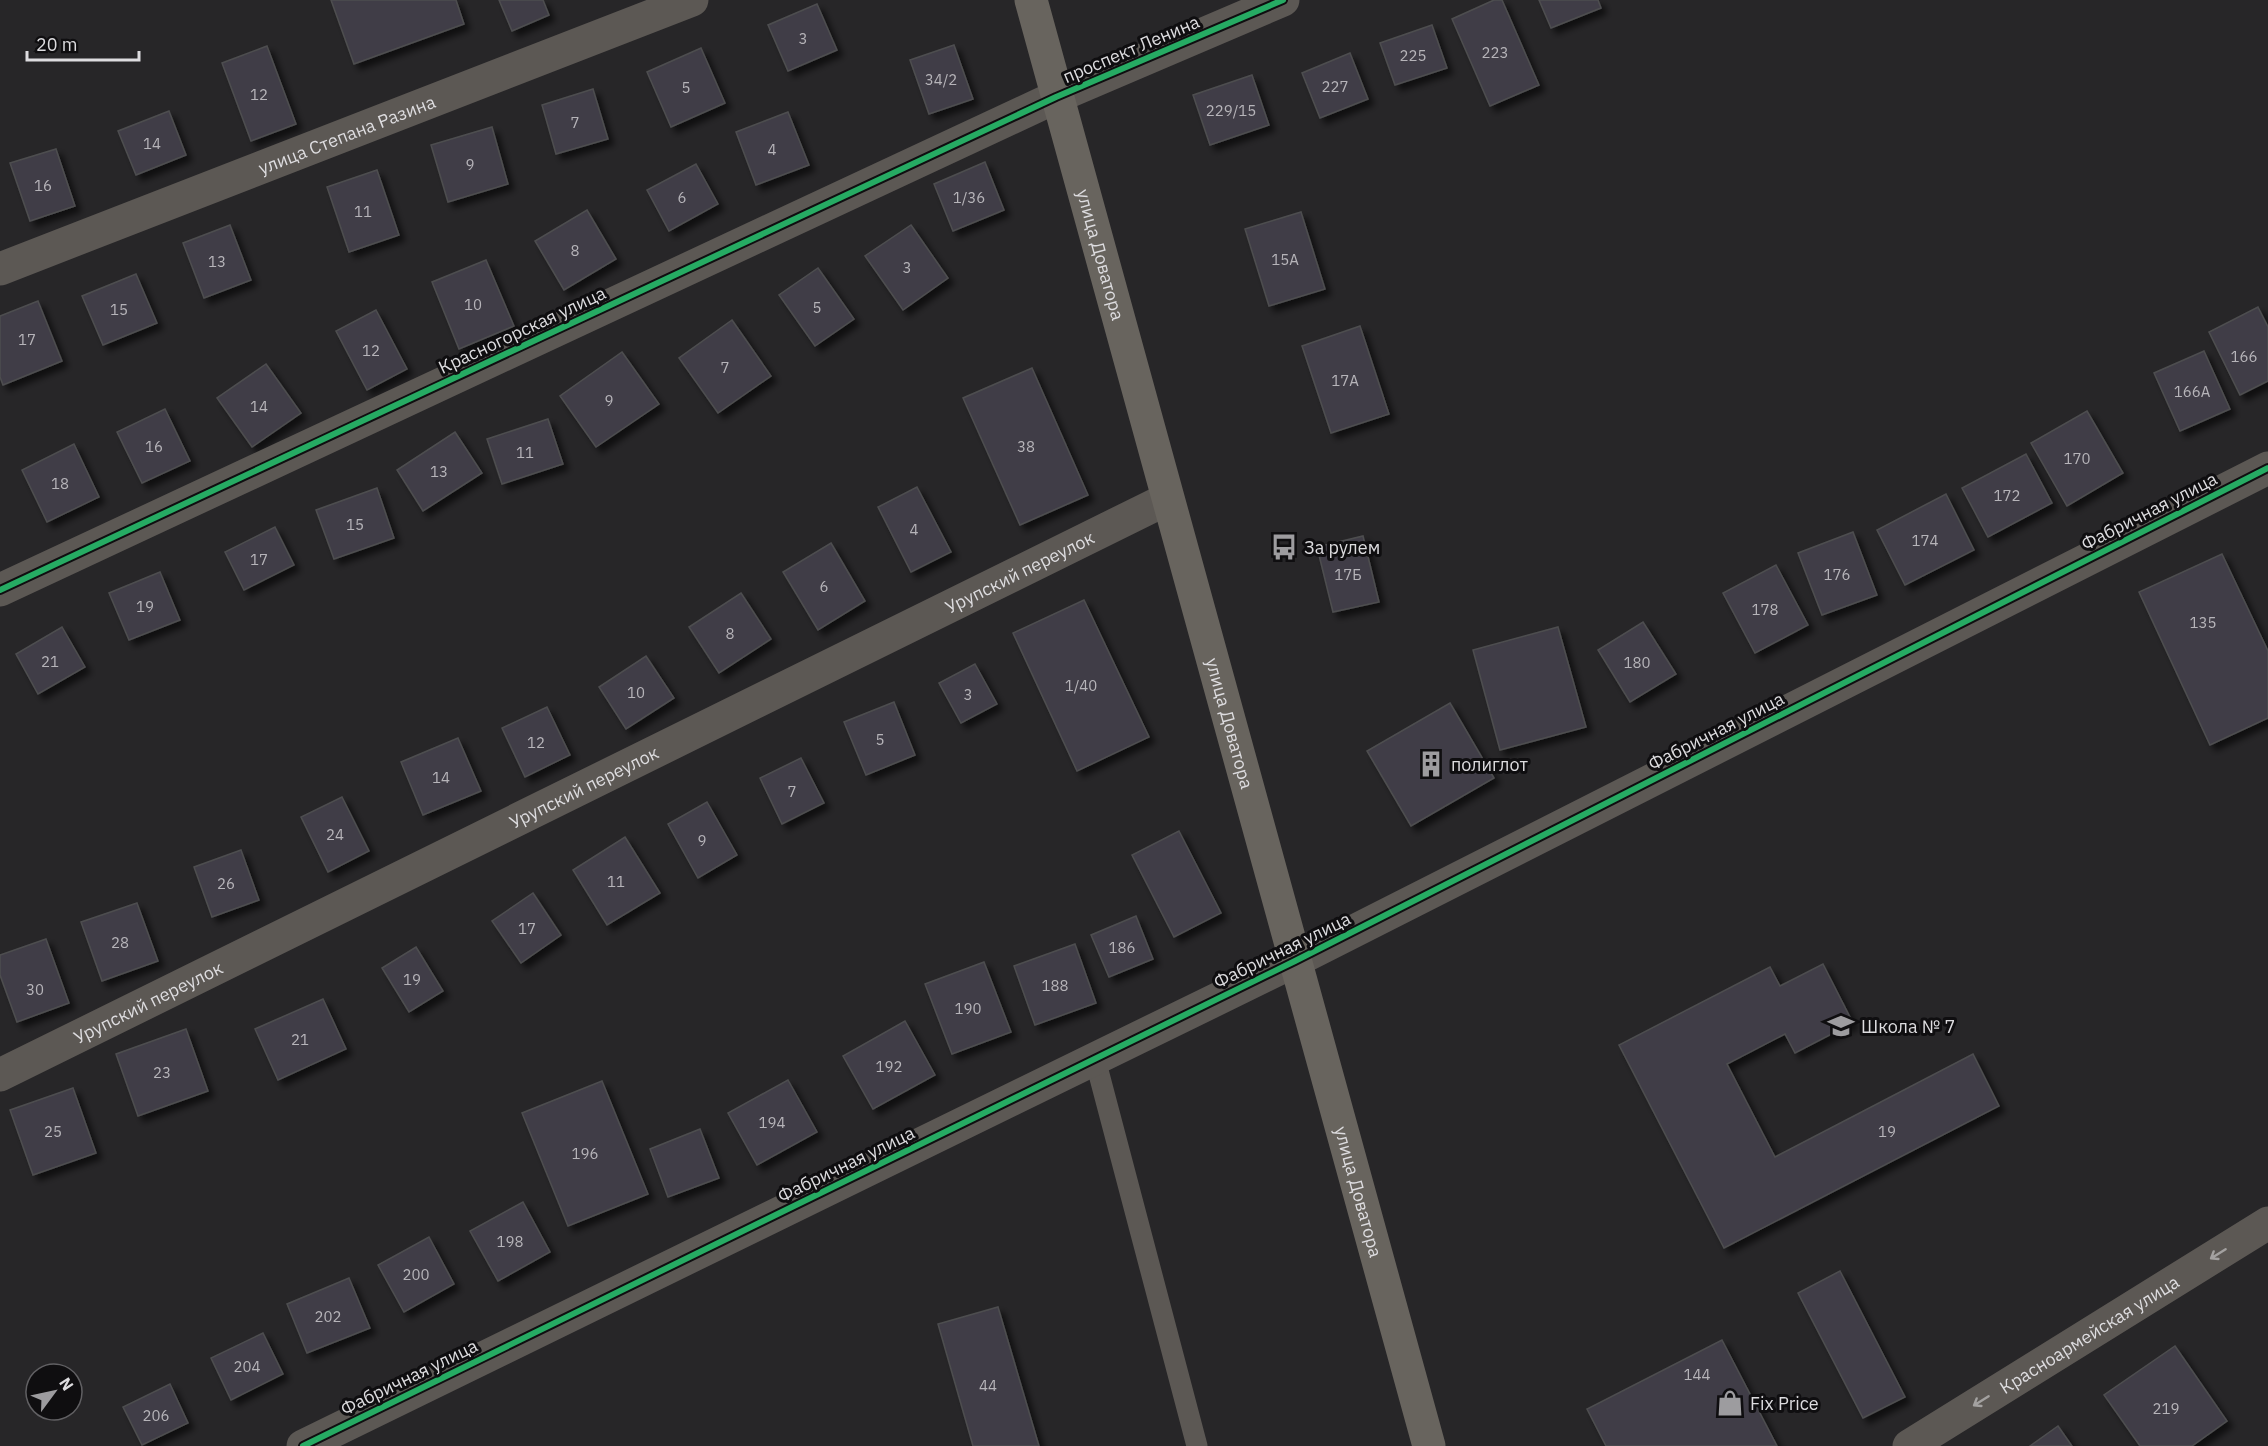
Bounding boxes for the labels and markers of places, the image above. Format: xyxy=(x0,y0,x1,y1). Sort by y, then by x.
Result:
bus stop icon: За рулем xyxy=(1269,532,1299,562)
place label: За рулем xyxy=(1304,536,1380,559)
building icon: полиглот xyxy=(1416,749,1446,779)
place label: полиглот xyxy=(1451,753,1528,776)
school or university icon: Школа № 7 xyxy=(1826,1011,1856,1041)
place label: Школа № 7 xyxy=(1861,1015,1955,1038)
shop icon: Fix Price xyxy=(1715,1388,1745,1418)
place label: Fix Price xyxy=(1750,1392,1819,1415)

